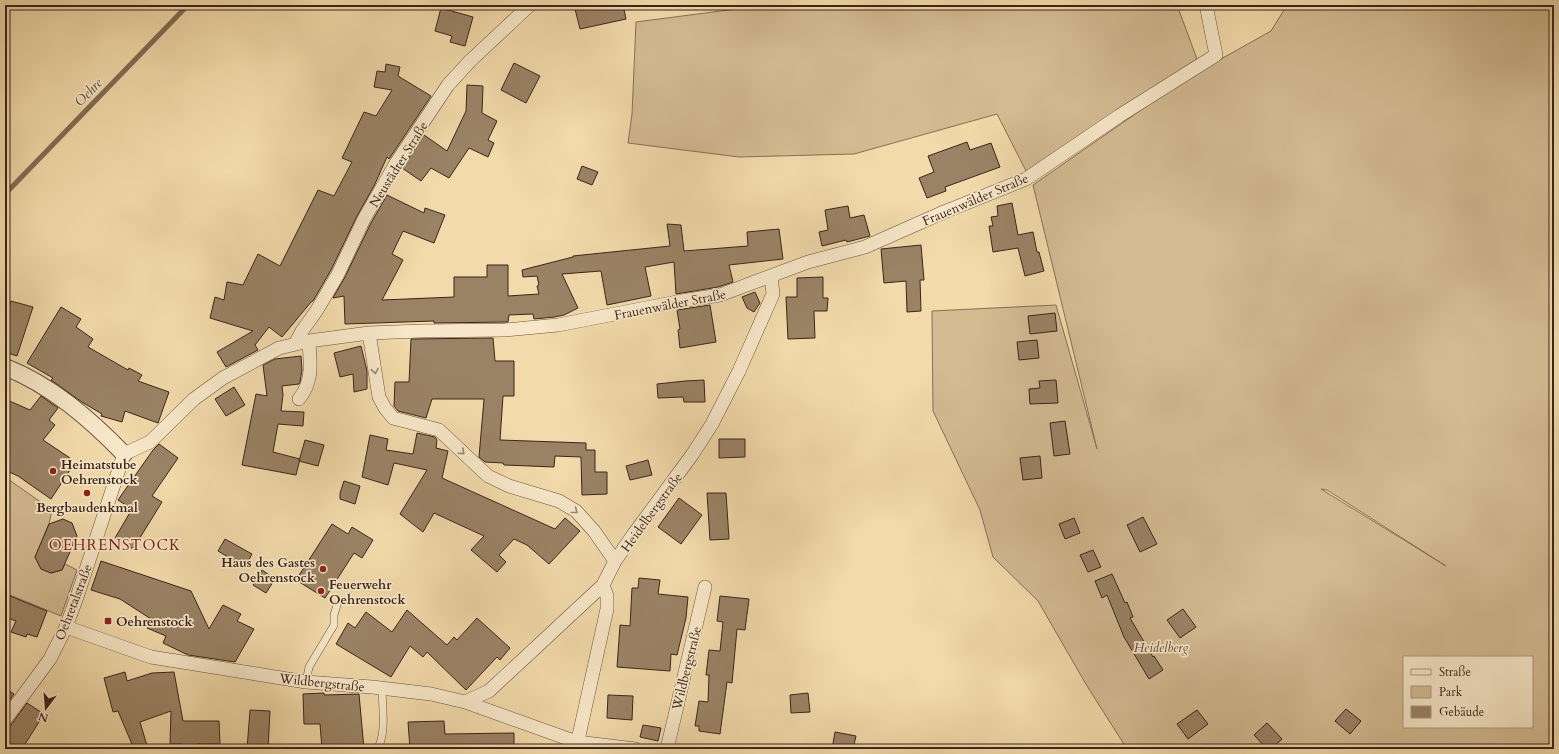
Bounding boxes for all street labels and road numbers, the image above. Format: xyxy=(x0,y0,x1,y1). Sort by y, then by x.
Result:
street label: Neustädter Straße xyxy=(365,118,433,211)
street label: Frauenwälder Straße xyxy=(920,169,1031,230)
street label: Frauenwälder Straße xyxy=(613,285,728,325)
street label: Heidelbergstraße xyxy=(617,469,687,556)
street label: Oehretalstraße xyxy=(51,562,97,643)
street label: Wildbergstraße xyxy=(668,624,706,713)
street label: Wildbergstraße xyxy=(277,669,365,696)

